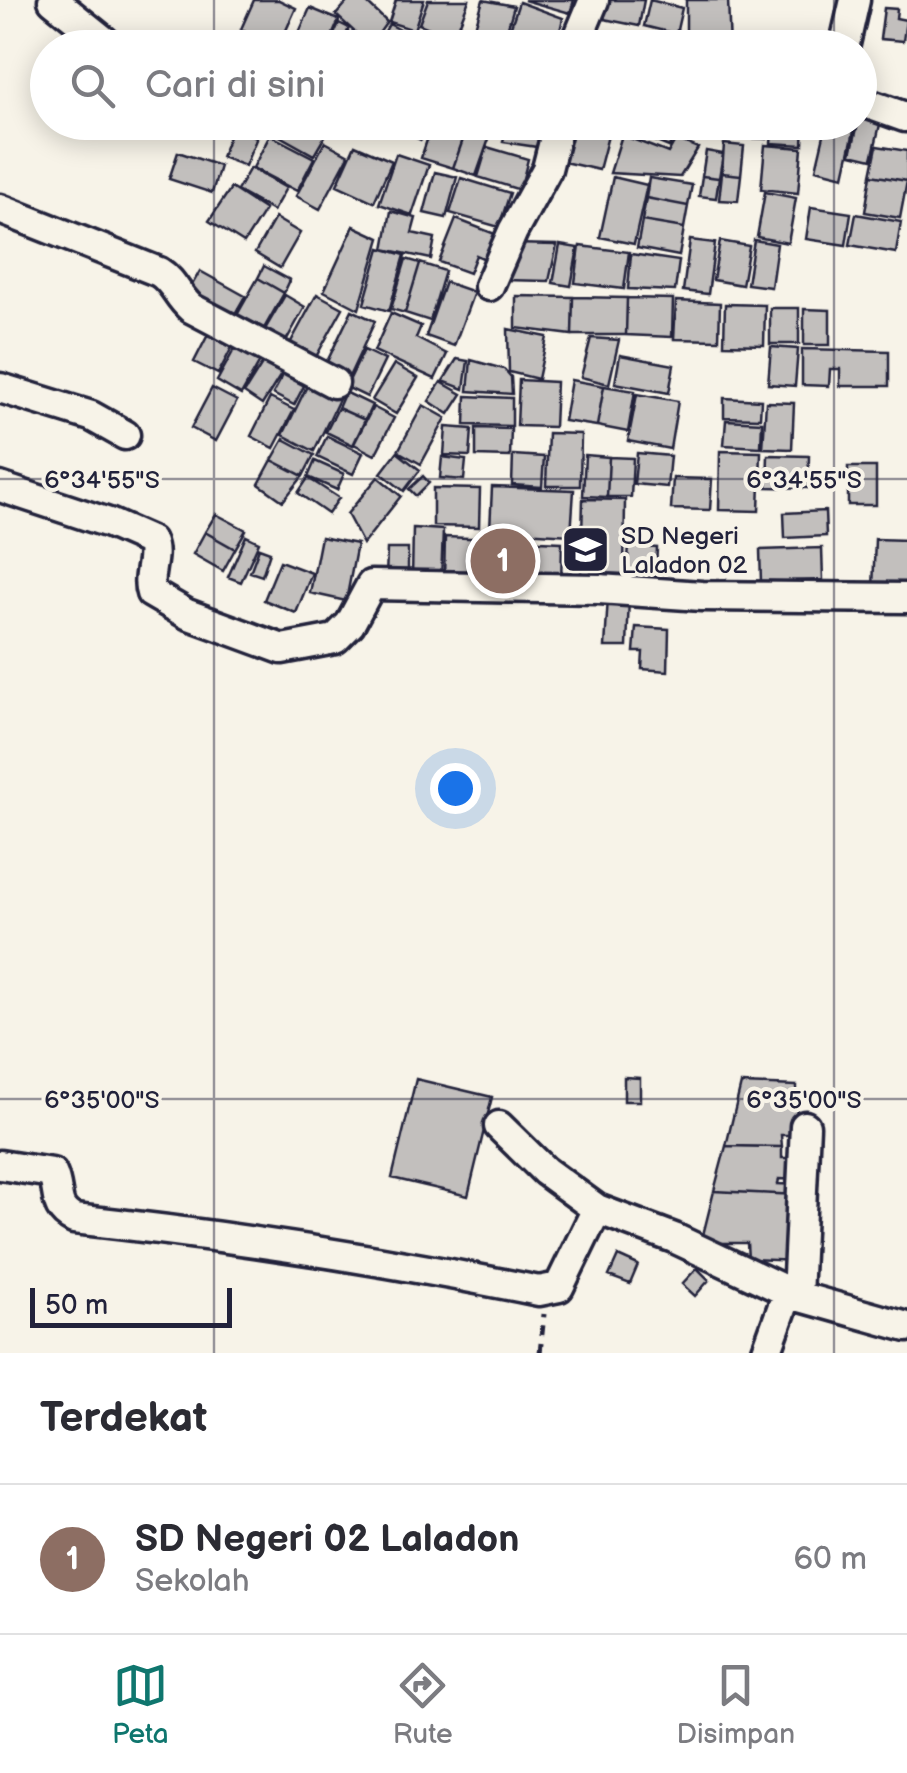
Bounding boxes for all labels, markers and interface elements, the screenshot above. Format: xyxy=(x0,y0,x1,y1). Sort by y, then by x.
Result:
search box xyxy=(30,30,877,140)
icon: search xyxy=(65,58,120,113)
text: Cari di sini xyxy=(145,63,325,108)
text: 6°34'55"S xyxy=(44,465,160,496)
text: 6°34'55"S xyxy=(746,465,862,496)
place label: SD Negeri Laladon 02 xyxy=(621,521,747,581)
school or university icon: SD Negeri Laladon 02 xyxy=(560,523,612,575)
pin: 1 xyxy=(470,524,536,598)
your location xyxy=(430,763,481,814)
text: 6°35'00"S xyxy=(44,1085,160,1116)
text: 6°35'00"S xyxy=(746,1085,862,1116)
scale bar xyxy=(30,1283,232,1328)
text: 50 m xyxy=(45,1289,108,1322)
text: Terdekat xyxy=(40,1393,207,1444)
text: SD Negeri 02 Laladon xyxy=(135,1517,520,1562)
text: 1 xyxy=(66,1540,79,1579)
text: 60 m xyxy=(794,1540,867,1579)
text: Sekolah xyxy=(135,1562,249,1601)
tab: Peta xyxy=(112,1658,169,1751)
tab: Rute xyxy=(393,1658,453,1751)
tab: Disimpan xyxy=(677,1658,795,1751)

